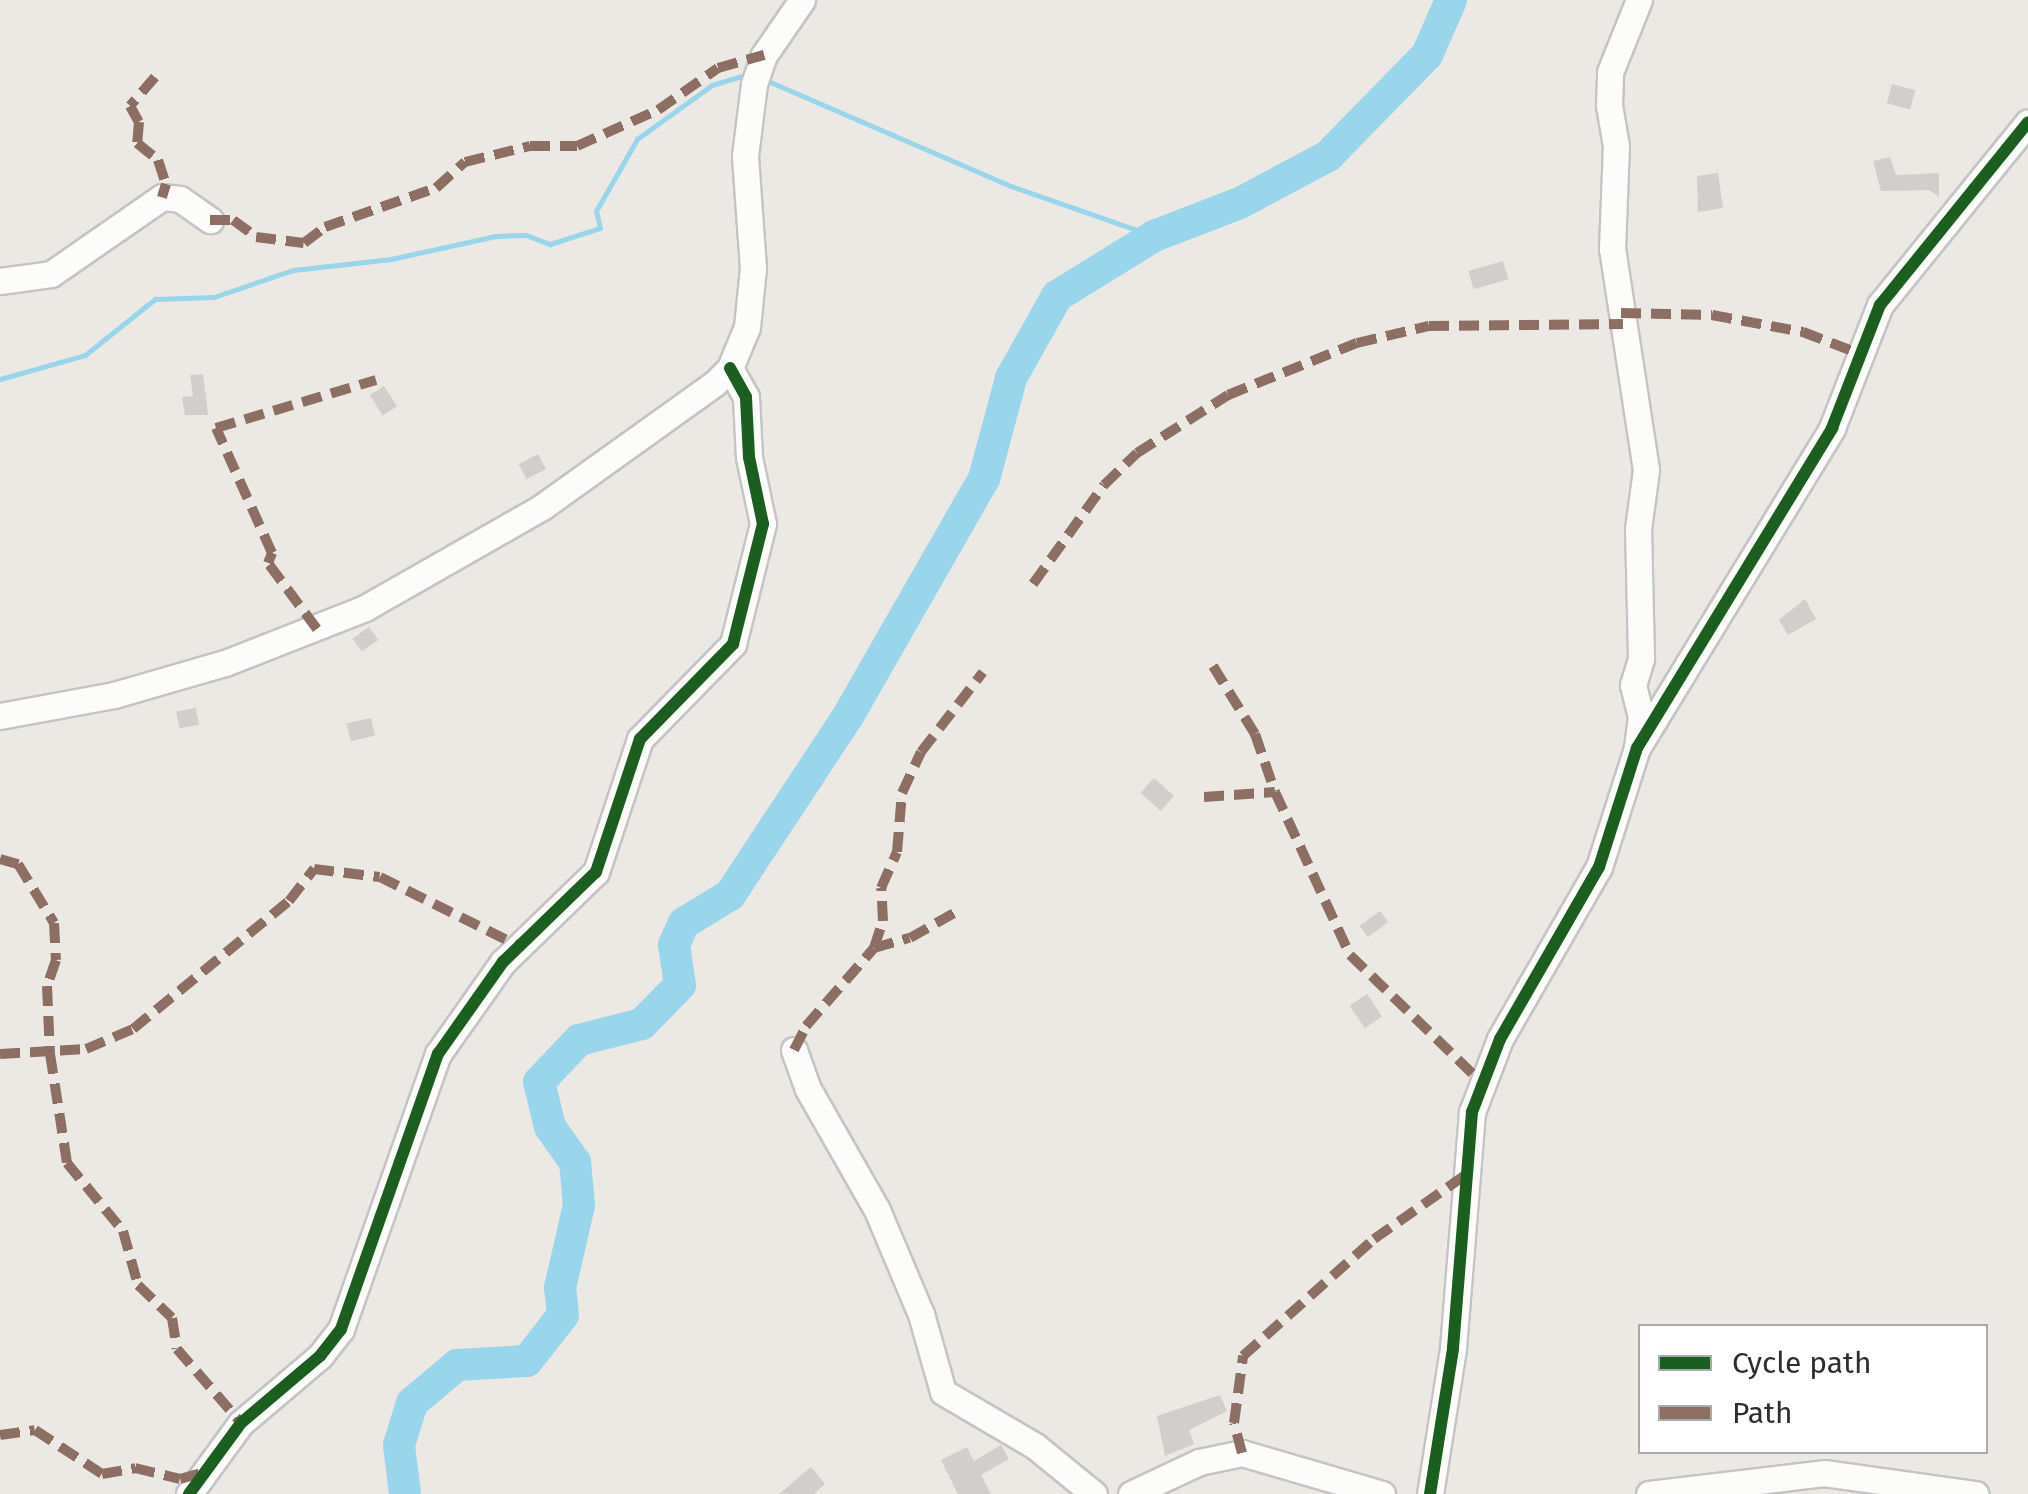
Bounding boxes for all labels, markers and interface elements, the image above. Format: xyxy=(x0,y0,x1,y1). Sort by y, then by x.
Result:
legend xyxy=(1638,1324,1988,1454)
text: Cycle path xyxy=(1732,1345,1871,1381)
text: Path xyxy=(1732,1395,1793,1431)

